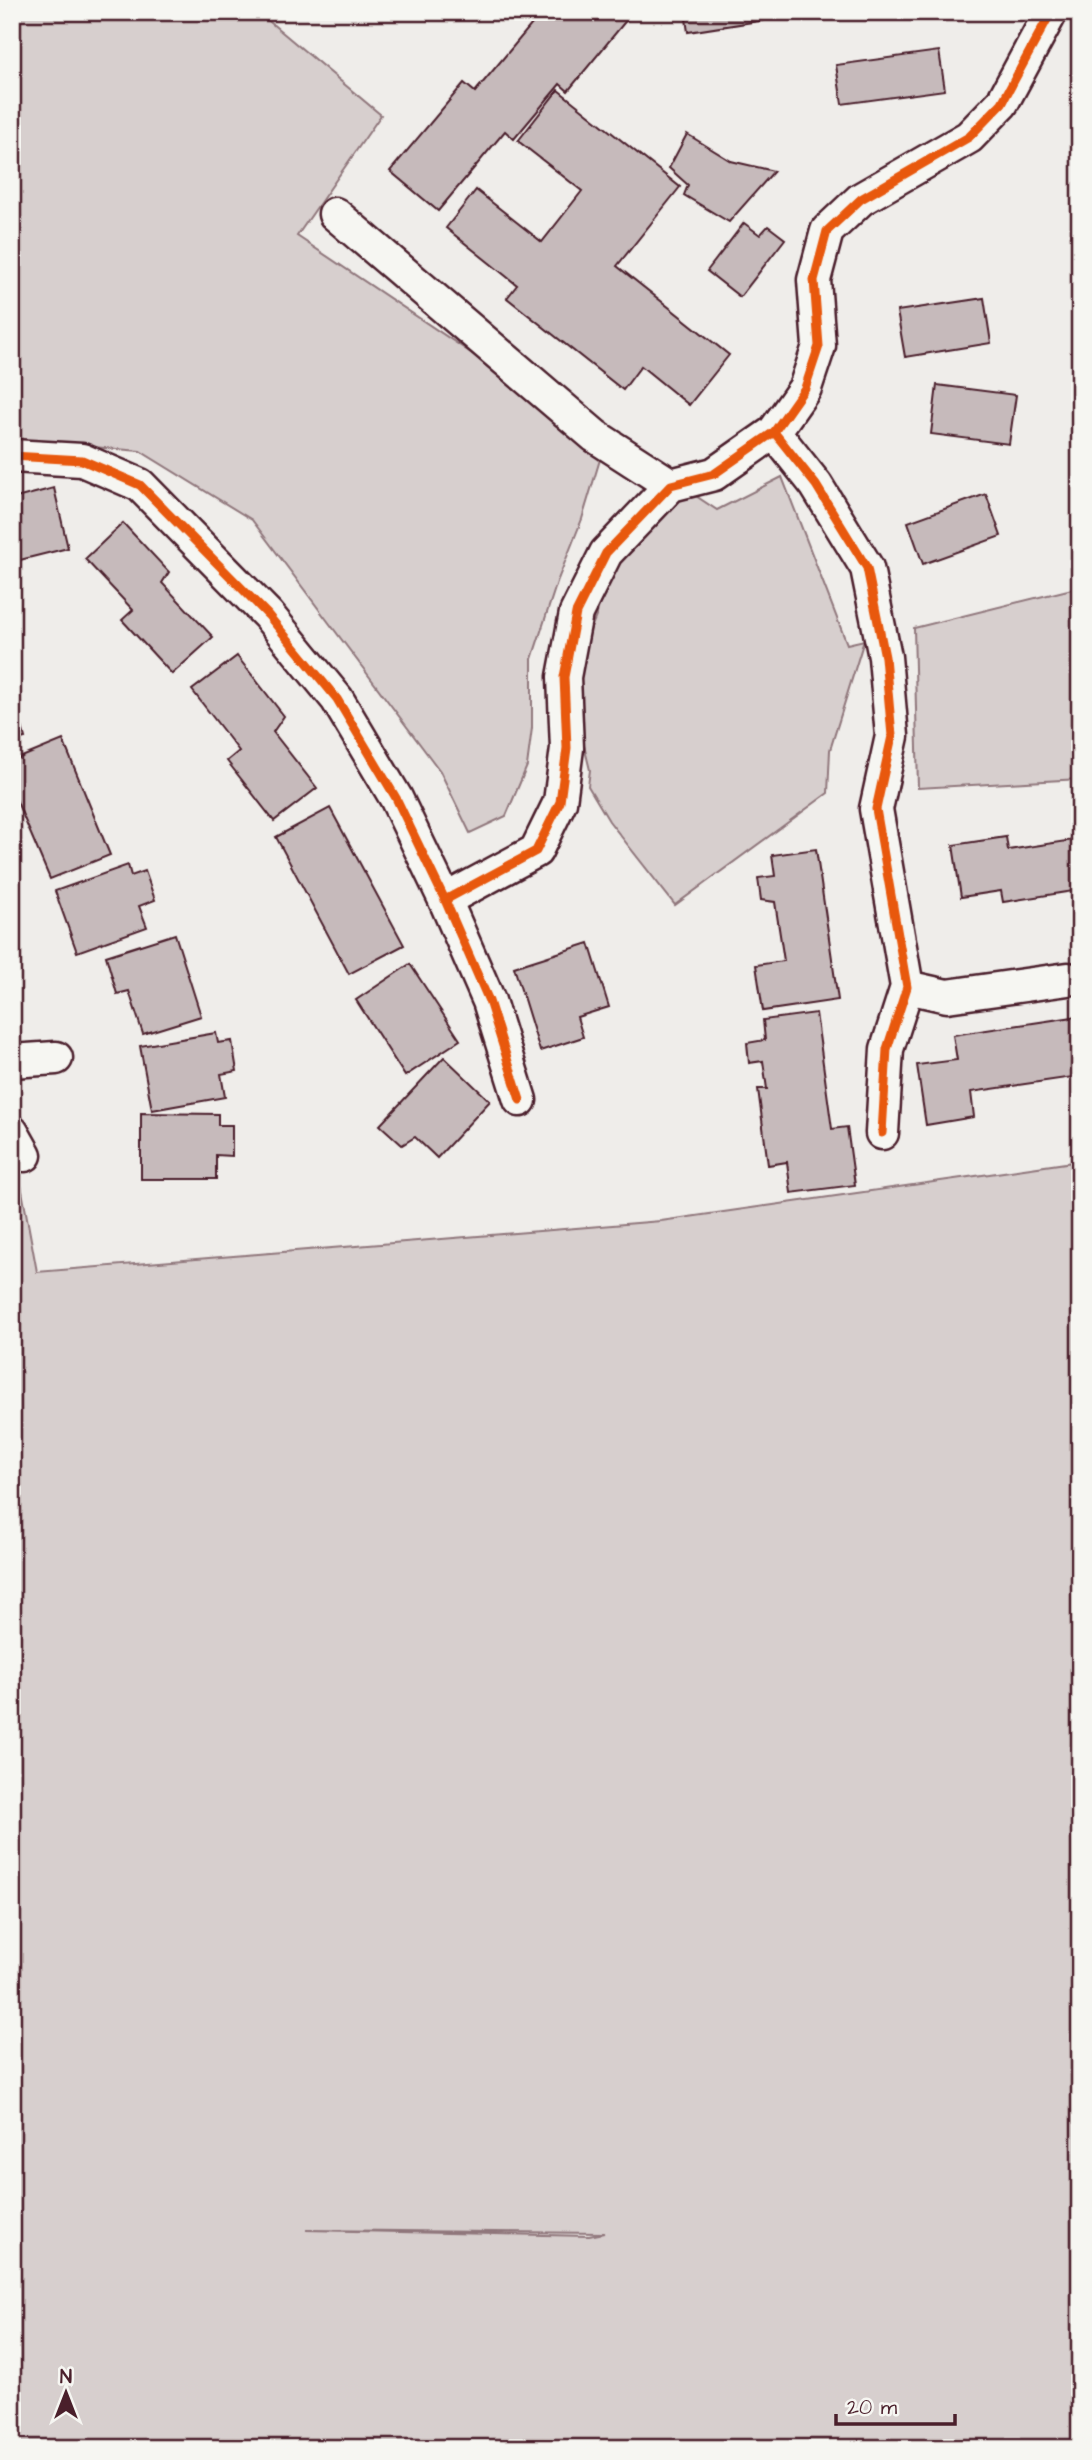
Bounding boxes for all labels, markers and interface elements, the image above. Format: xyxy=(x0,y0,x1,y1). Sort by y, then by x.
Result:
north arrow xyxy=(32,2358,102,2428)
text: N xyxy=(60,2364,72,2391)
scale bar xyxy=(836,2383,956,2427)
text: 20 m xyxy=(847,2393,898,2422)

